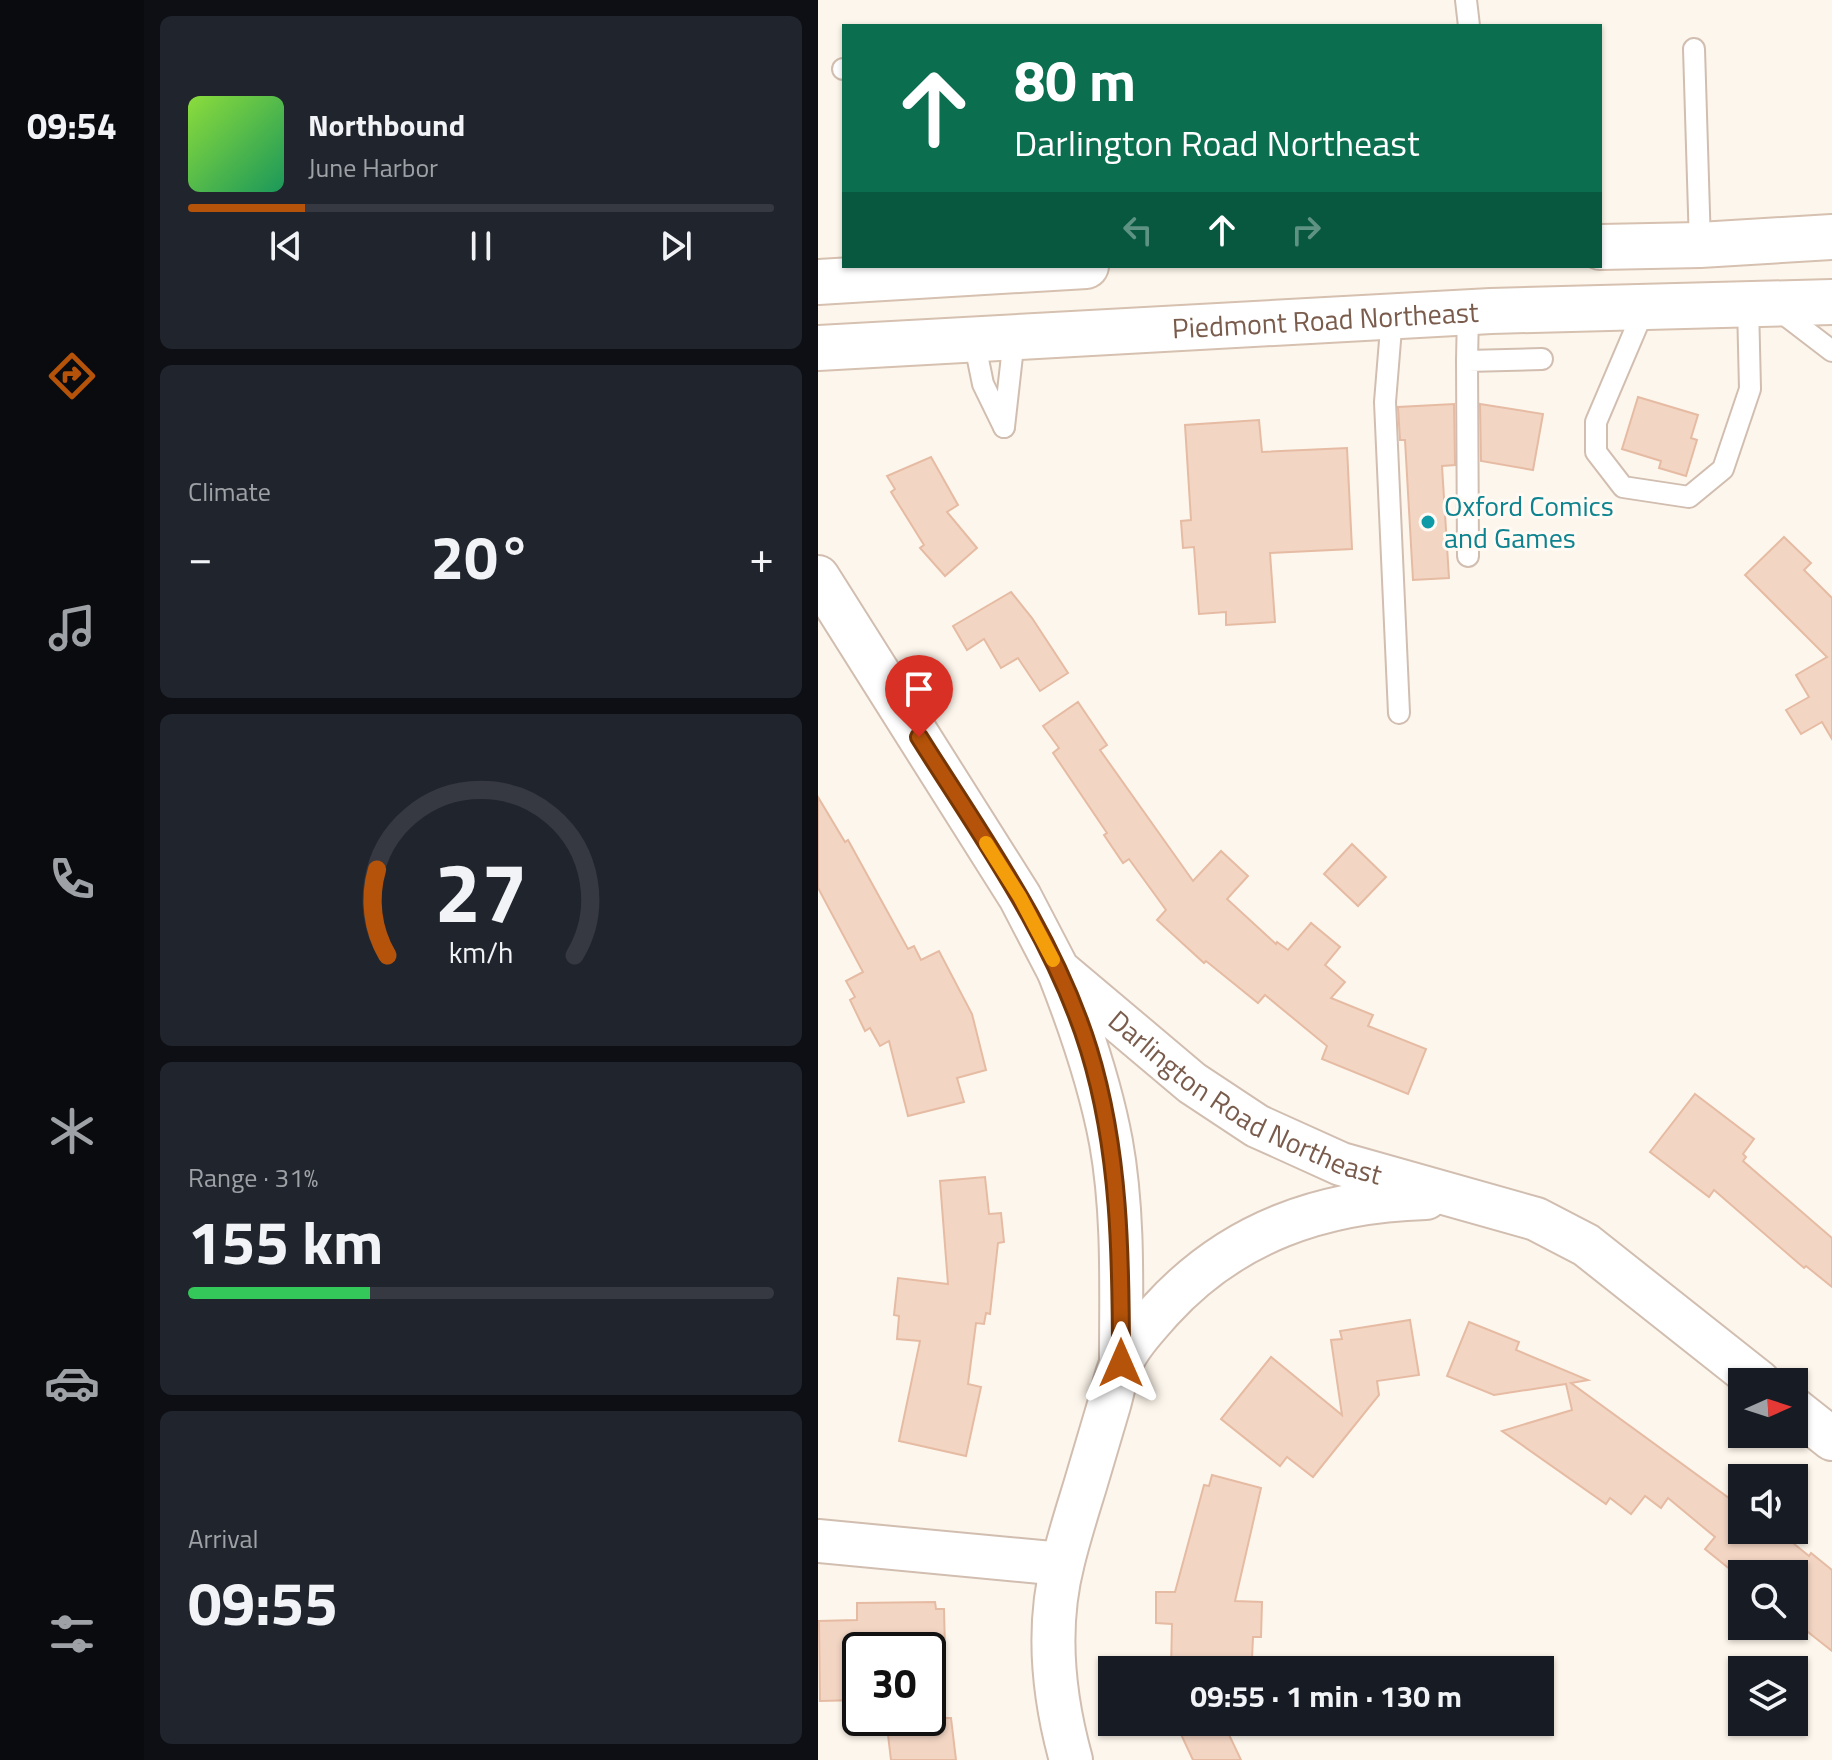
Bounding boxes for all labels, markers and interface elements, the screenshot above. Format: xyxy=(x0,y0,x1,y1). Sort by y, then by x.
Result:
text: 80 m xyxy=(1014,38,1136,123)
icon: ahead xyxy=(882,56,986,160)
text: 09:54 xyxy=(27,98,117,153)
text: Northbound xyxy=(308,102,465,148)
text: Darlington Road Northeast xyxy=(1014,115,1420,170)
text: June Harbor xyxy=(308,148,438,187)
icon: left xyxy=(1116,208,1160,252)
icon: ahead xyxy=(1200,208,1244,252)
icon: right xyxy=(1284,208,1328,252)
icon: previous xyxy=(264,224,308,268)
icon: pause xyxy=(459,224,503,268)
icon: next xyxy=(654,224,698,268)
street label: Piedmont Road Northeast xyxy=(1171,290,1480,350)
icon: directions xyxy=(44,348,100,404)
text: Climate xyxy=(188,472,271,511)
place label: Oxford Comics and Games xyxy=(1444,484,1614,559)
text: 20° xyxy=(431,511,531,602)
marker: Oxford Comics and Games xyxy=(1419,513,1437,531)
text: − xyxy=(188,523,213,590)
text: + xyxy=(749,523,774,590)
icon: music xyxy=(44,600,100,656)
pin xyxy=(885,655,953,737)
icon: arrive xyxy=(897,667,941,711)
text: 27 xyxy=(434,828,528,954)
icon: phone xyxy=(44,851,100,907)
text: km/h xyxy=(449,931,513,974)
street label: Darlington Road Northeast xyxy=(1099,999,1387,1196)
icon: climate xyxy=(44,1103,100,1159)
text: Range · 31% xyxy=(188,1158,318,1197)
text: 155 km xyxy=(188,1196,383,1287)
position arrow xyxy=(1079,1321,1163,1405)
icon: car xyxy=(44,1355,100,1411)
north arrow xyxy=(1728,1368,1808,1448)
map controls xyxy=(1728,1368,1808,1736)
button: sound xyxy=(1728,1464,1808,1544)
text: Arrival xyxy=(188,1519,259,1558)
text: 09:55 xyxy=(188,1557,338,1648)
button: search xyxy=(1728,1560,1808,1640)
icon: filters xyxy=(44,1606,100,1662)
speed limit sign: 30 xyxy=(842,1632,946,1736)
button: layers xyxy=(1728,1656,1808,1736)
text: 09:55 · 1 min · 130 m xyxy=(1190,1673,1462,1719)

